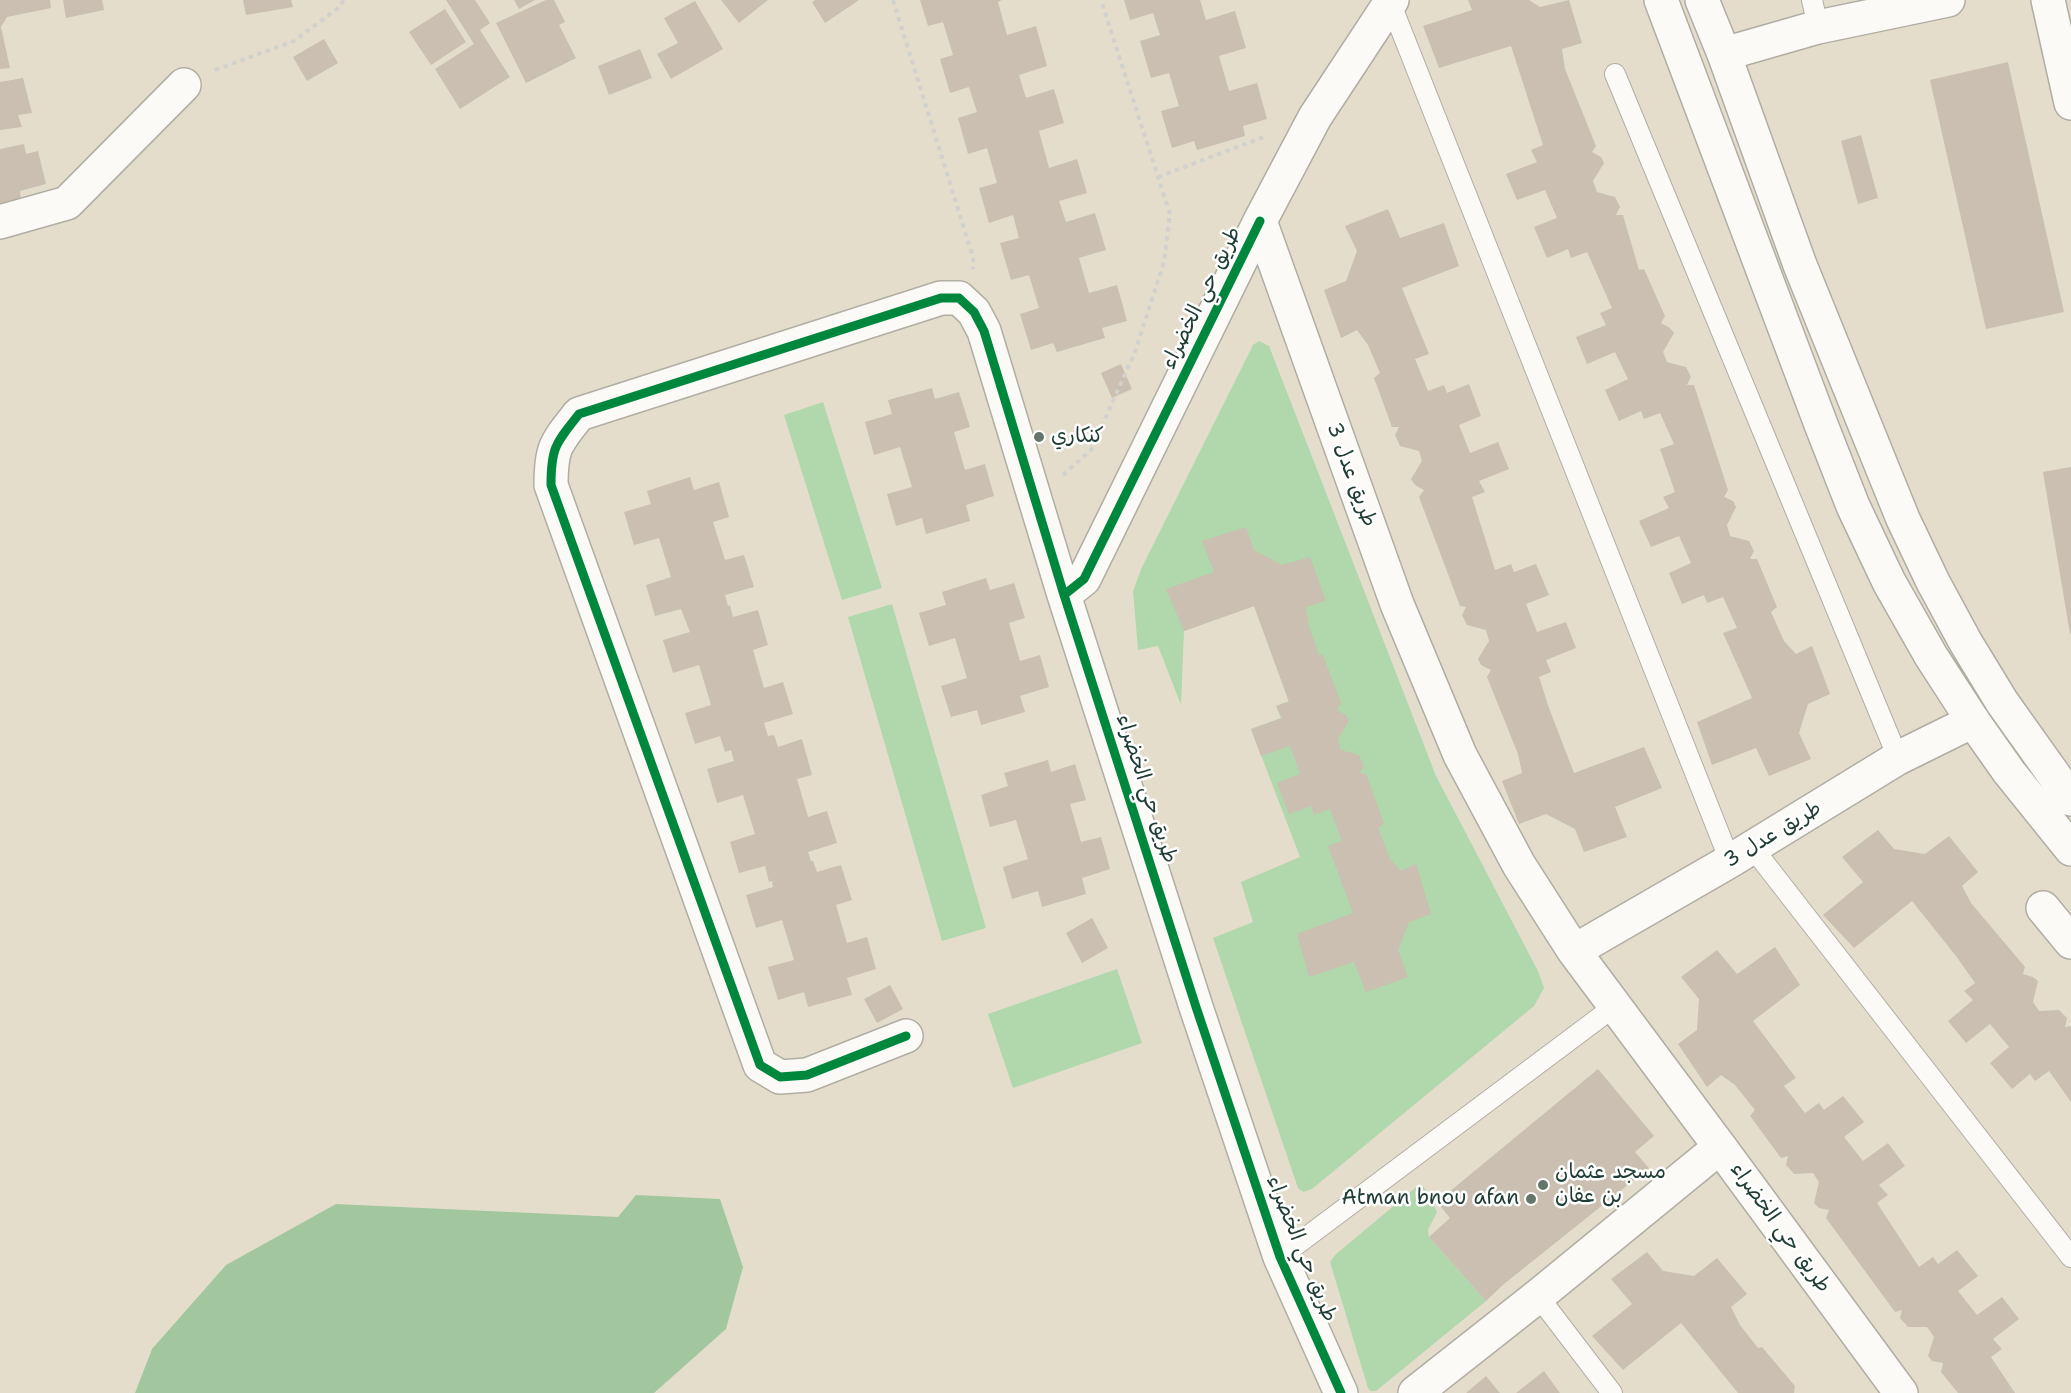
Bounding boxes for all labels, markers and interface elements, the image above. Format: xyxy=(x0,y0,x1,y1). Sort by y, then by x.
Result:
street label: طريق حي الخضراء xyxy=(1157,223,1247,373)
street label: طريق عدل 3 xyxy=(1320,419,1382,531)
place label: كنكاري xyxy=(1051,424,1104,450)
marker: كنكاري xyxy=(1032,430,1046,444)
street label: طريق حي الخضراء xyxy=(1110,711,1182,867)
street label: طريق عدل 3 xyxy=(1720,796,1826,874)
street label: طريق حي الخضراء xyxy=(1724,1158,1836,1298)
place label: مسجد عثمان بن عفان xyxy=(1555,1160,1666,1210)
street label: طريق حي الخضراء xyxy=(1260,1172,1342,1326)
marker: مسجد عثمان بن عفان xyxy=(1536,1178,1550,1192)
place label: Atman bnou afan xyxy=(1341,1186,1519,1212)
marker: Atman bnou afan xyxy=(1524,1192,1538,1206)

